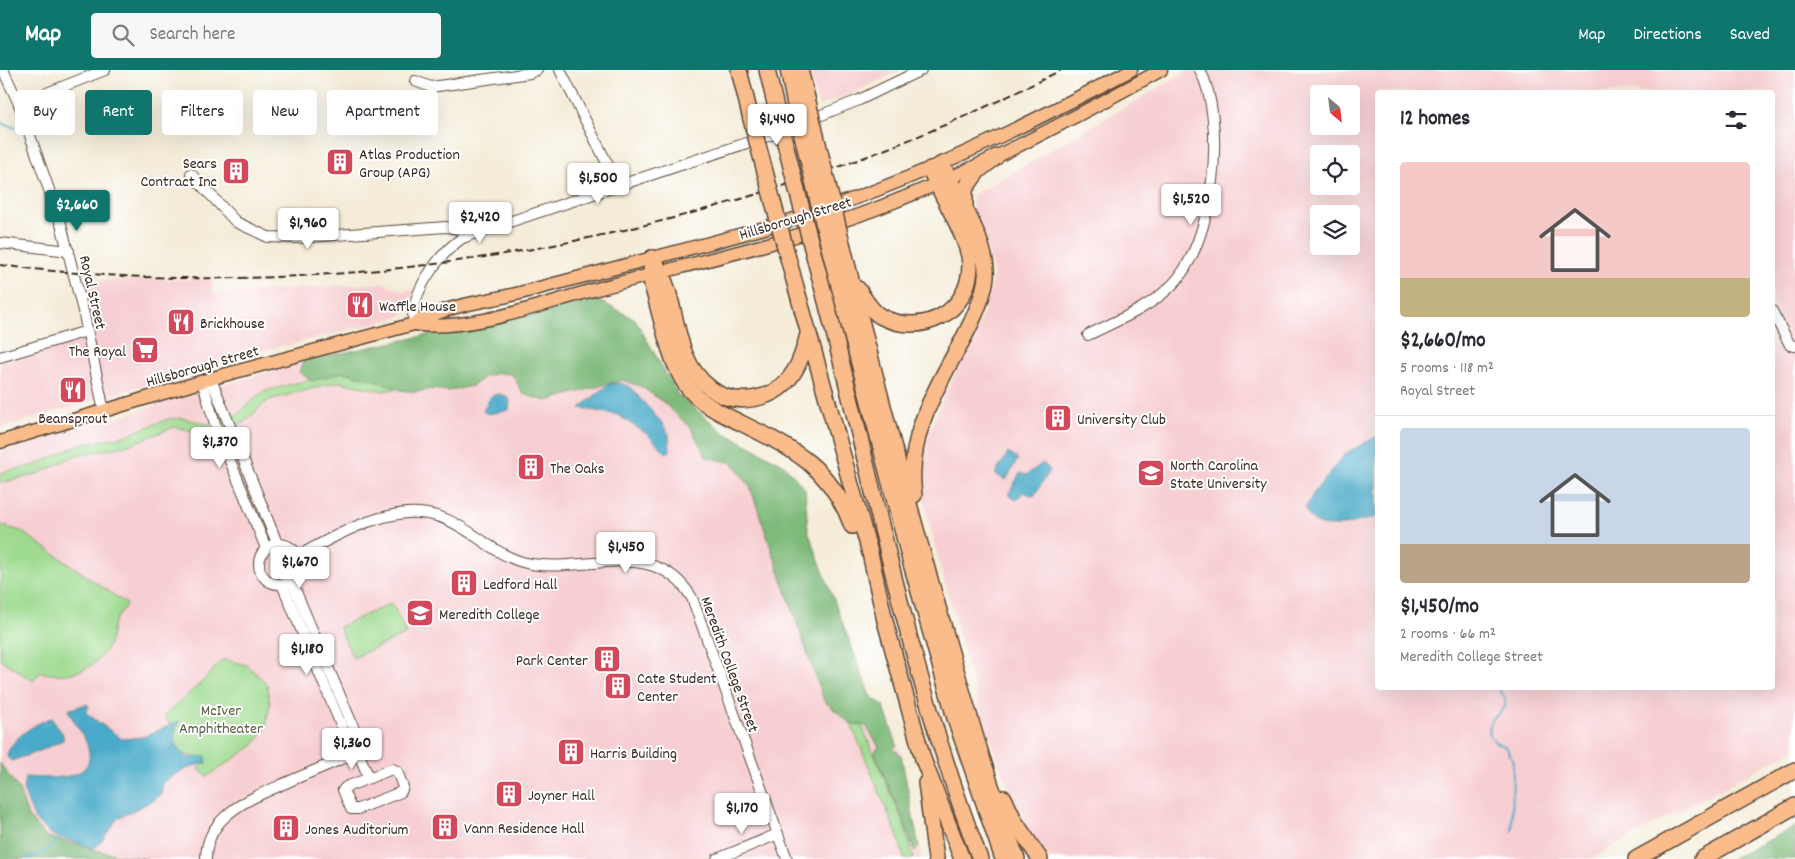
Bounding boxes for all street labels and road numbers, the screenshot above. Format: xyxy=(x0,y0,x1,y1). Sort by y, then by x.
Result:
street label: Hillsborough Street xyxy=(737,191,855,247)
street label: Royal Street xyxy=(72,253,111,332)
street label: Hillsborough Street xyxy=(144,340,262,394)
street label: Meredith College Street xyxy=(693,594,764,736)

